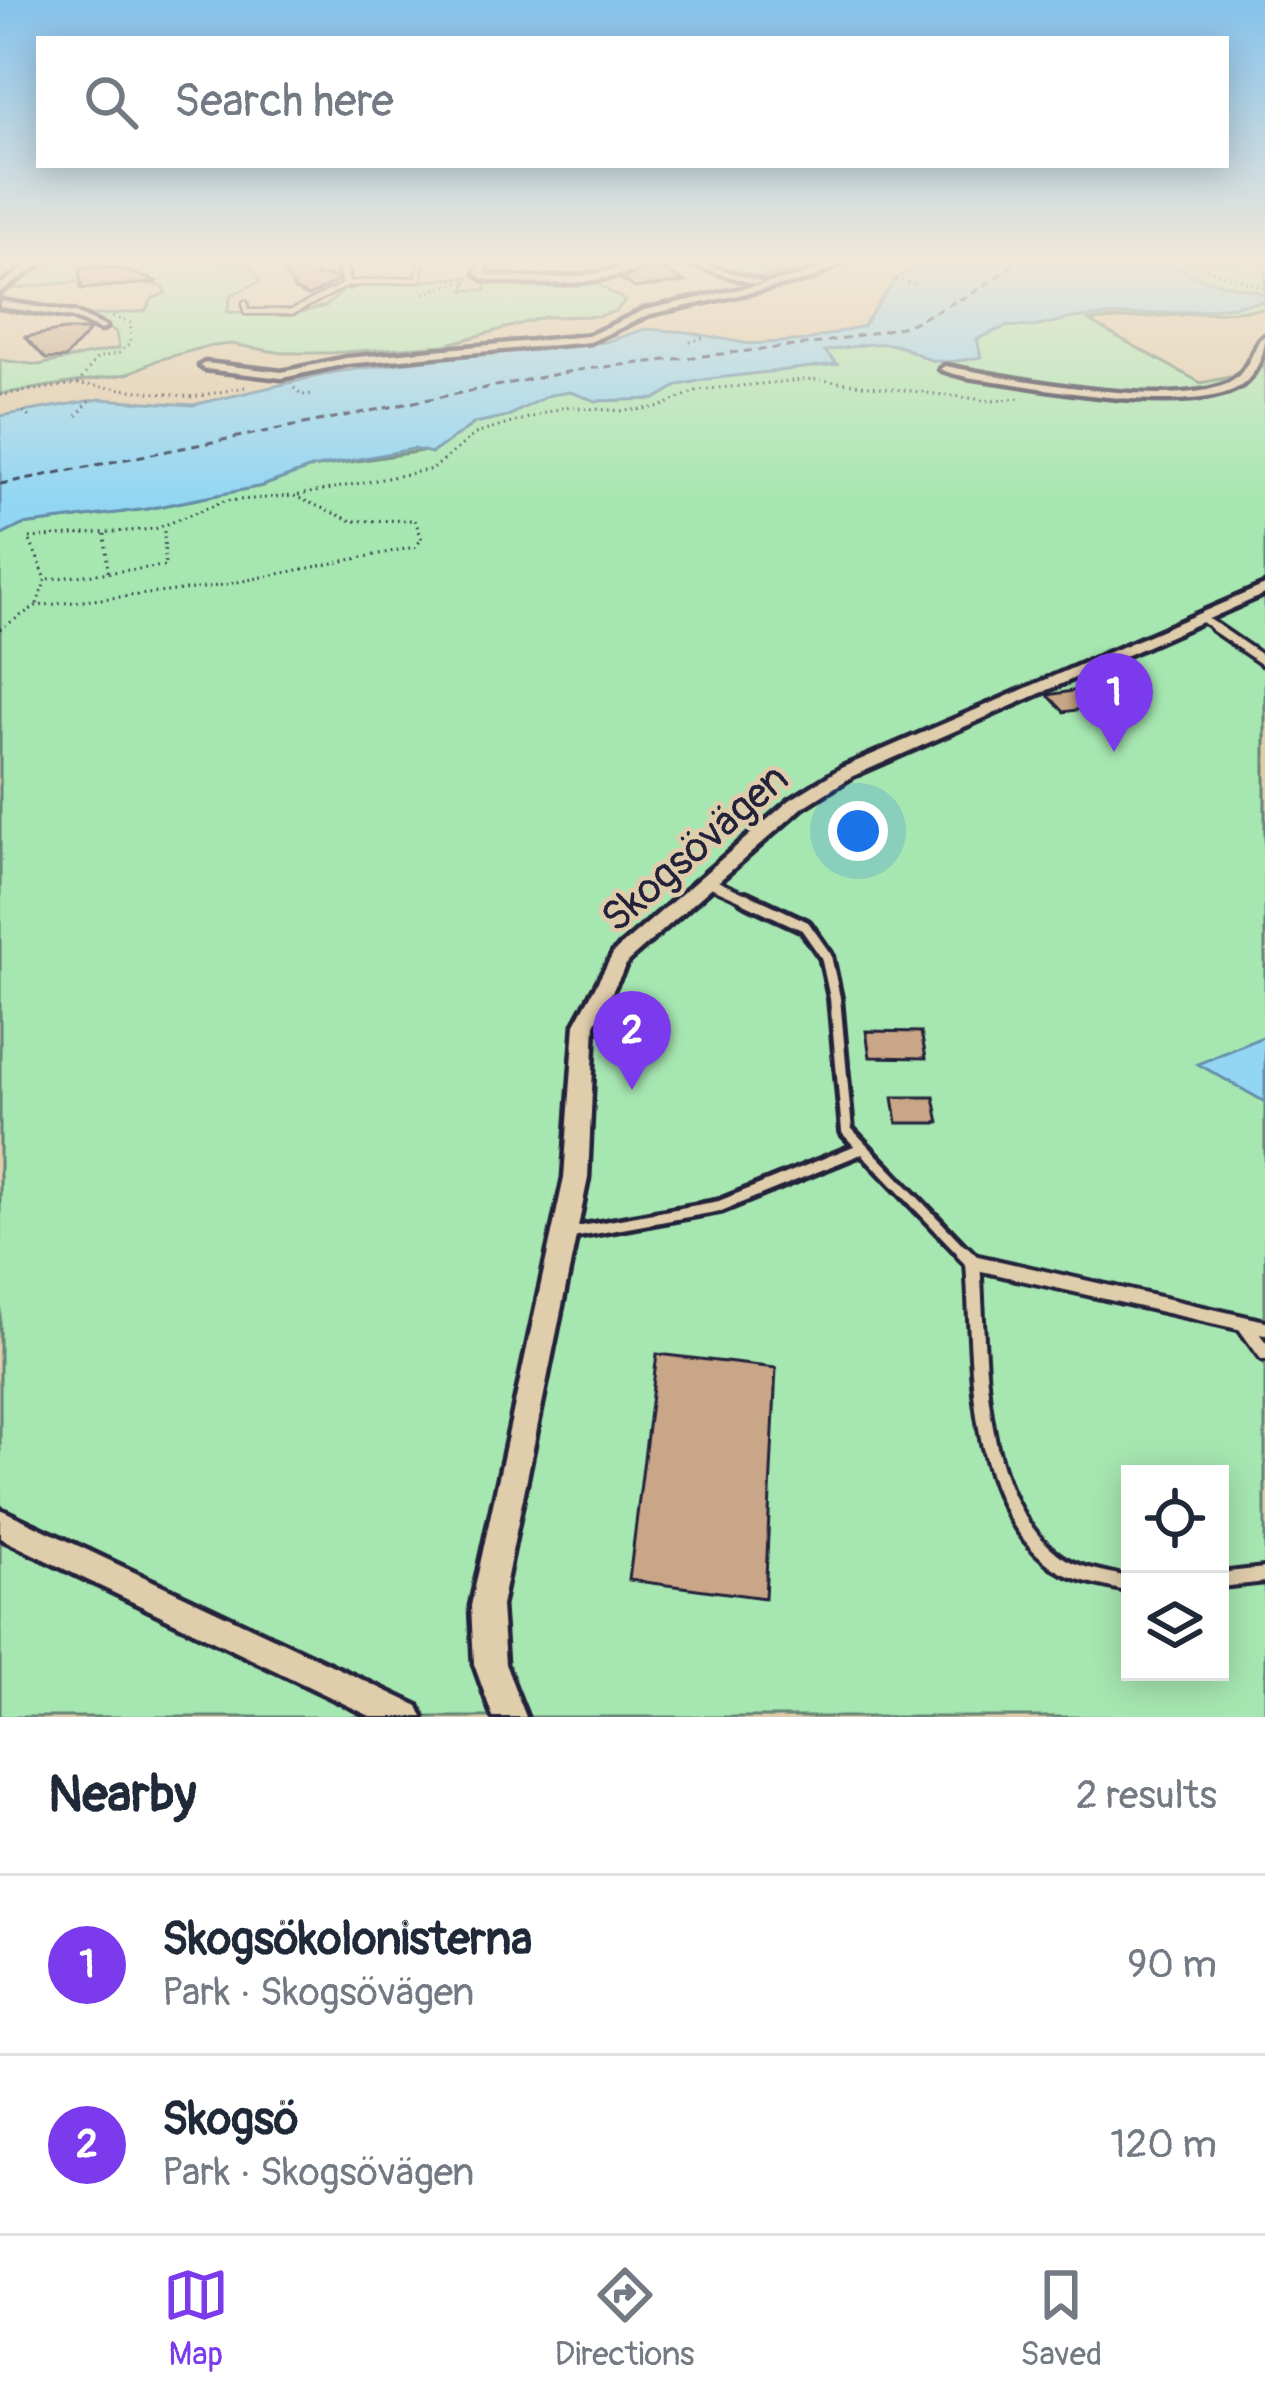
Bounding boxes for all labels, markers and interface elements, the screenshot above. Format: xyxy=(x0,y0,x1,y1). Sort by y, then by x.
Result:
search box xyxy=(36,36,1229,168)
icon: search xyxy=(78,69,144,135)
text: Search here xyxy=(174,74,394,130)
pin: 1 xyxy=(1075,653,1153,752)
street label: Skogsövägen xyxy=(591,753,800,944)
your location xyxy=(828,801,888,861)
pin: 2 xyxy=(593,991,671,1090)
map controls xyxy=(1121,1465,1229,1681)
button: locate xyxy=(1121,1465,1229,1573)
button: layers xyxy=(1121,1573,1229,1681)
text: Nearby xyxy=(48,1763,196,1827)
text: 2 results xyxy=(1076,1771,1217,1820)
text: Skogsökolonisterna xyxy=(162,1912,532,1968)
text: 1 xyxy=(79,1940,95,1989)
text: 90 m xyxy=(1127,1940,1217,1989)
text: Park · Skogsövägen xyxy=(162,1968,474,2017)
text: Skogsö xyxy=(162,2092,299,2148)
text: 2 xyxy=(76,2120,98,2169)
text: 120 m xyxy=(1110,2120,1217,2169)
text: Park · Skogsövägen xyxy=(162,2148,474,2197)
tab: Map xyxy=(163,2262,229,2375)
tab: Directions xyxy=(555,2262,695,2375)
tab: Saved xyxy=(1020,2262,1102,2375)

